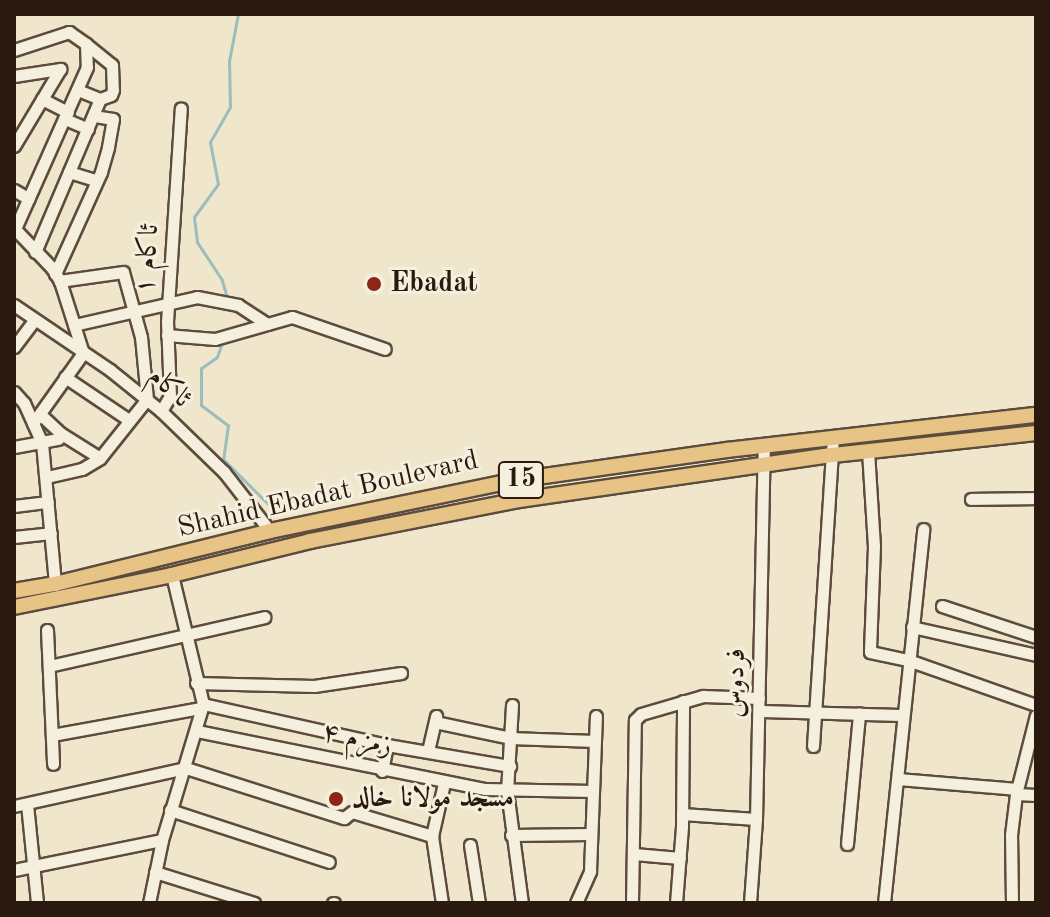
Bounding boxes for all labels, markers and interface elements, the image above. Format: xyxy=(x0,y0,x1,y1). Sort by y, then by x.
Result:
street label: ئاکام ۱ xyxy=(129,223,167,295)
place label: Ebadat xyxy=(390,267,478,301)
marker: Ebadat xyxy=(365,275,383,293)
street label: ئاکام xyxy=(141,360,197,416)
street label: Shahid Ebadat Boulevard xyxy=(174,444,482,546)
road number: 15 xyxy=(497,458,545,502)
street label: فردوس xyxy=(718,648,754,718)
street label: زمزم ۴ xyxy=(319,716,395,764)
place label: مسجد مولانا خالد xyxy=(352,782,514,816)
marker: مسجد مولانا خالد xyxy=(327,790,345,808)

